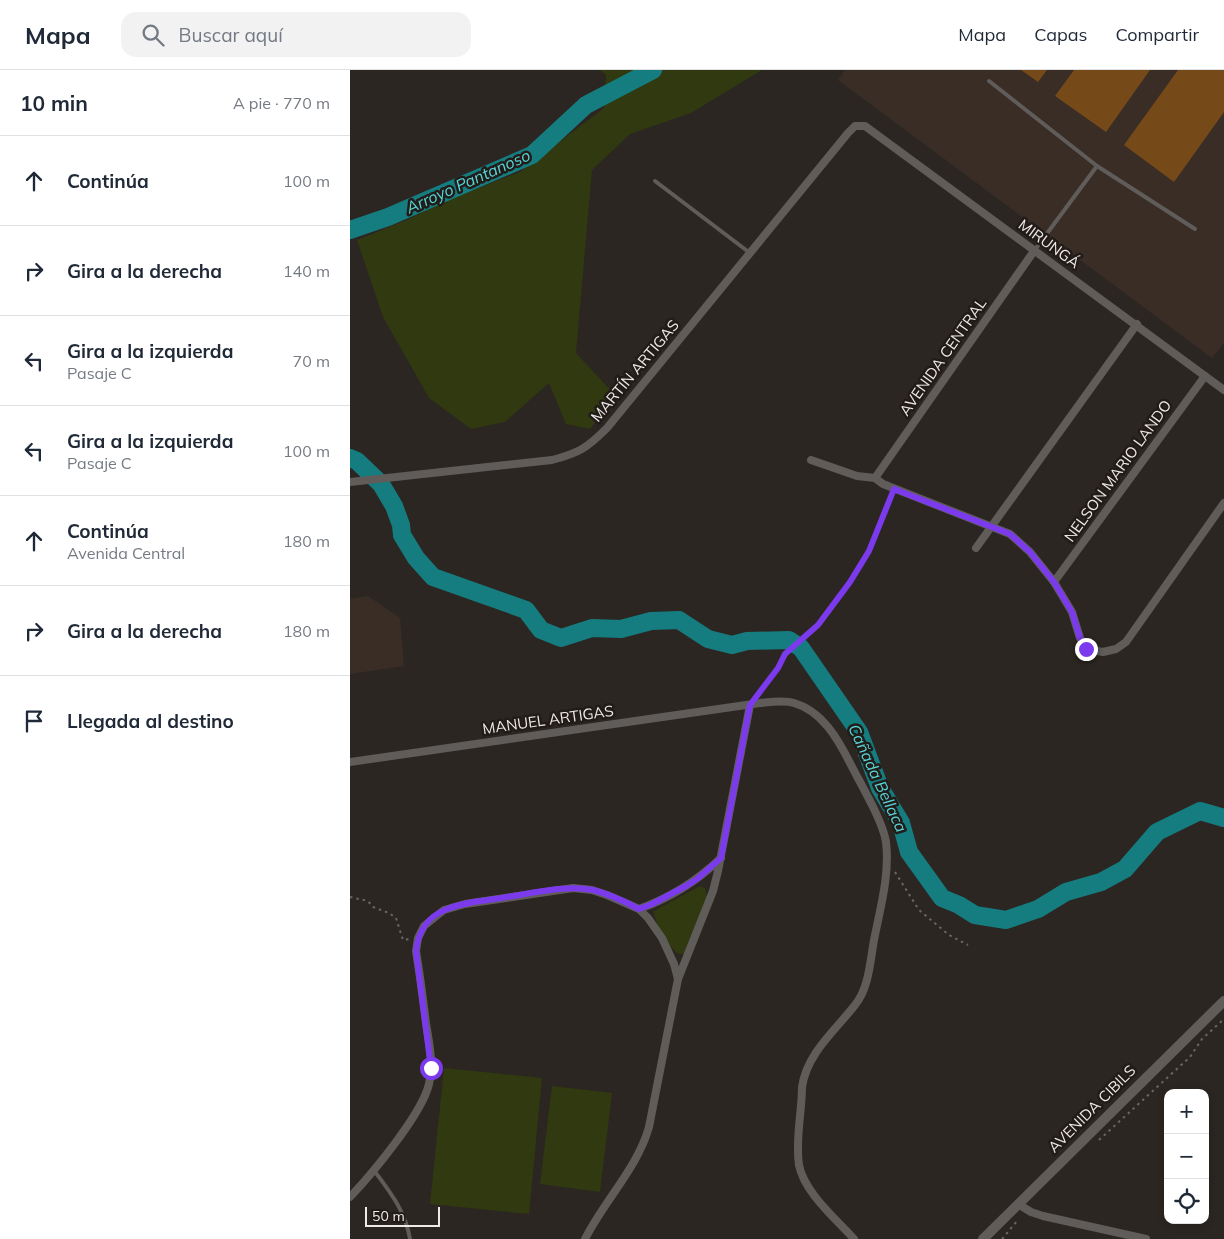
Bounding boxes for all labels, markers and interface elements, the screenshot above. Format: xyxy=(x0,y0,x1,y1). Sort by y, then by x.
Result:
search box xyxy=(121,12,471,57)
text: Mapa xyxy=(25,20,91,50)
icon: search xyxy=(139,21,167,49)
text: Buscar aquí xyxy=(179,23,283,47)
text: Mapa xyxy=(958,23,1006,46)
text: Capas xyxy=(1034,23,1088,46)
text: Compartir xyxy=(1116,23,1199,46)
text: 10 min xyxy=(20,90,88,116)
text: A pie · 770 m xyxy=(233,93,330,113)
water label: Arroyo Pantanoso xyxy=(402,145,533,218)
icon: ahead xyxy=(20,167,48,195)
text: Continúa xyxy=(67,169,149,193)
text: 100 m xyxy=(283,171,330,191)
street label: MIRUNGÁ xyxy=(1015,215,1084,272)
icon: right xyxy=(20,257,48,285)
text: Gira a la derecha xyxy=(67,259,222,283)
text: 140 m xyxy=(283,261,330,281)
street label: AVENIDA CENTRAL xyxy=(895,294,990,419)
street label: MARTÍN ARTIGAS xyxy=(586,316,683,426)
text: Gira a la izquierda xyxy=(67,339,233,363)
icon: left xyxy=(20,347,48,375)
text: 70 m xyxy=(293,351,330,371)
text: Pasaje C xyxy=(67,363,132,383)
street label: NELSON MARIO LANDO xyxy=(1060,396,1175,545)
text: Gira a la izquierda xyxy=(67,429,233,453)
icon: left xyxy=(20,437,48,465)
text: 100 m xyxy=(283,441,330,461)
text: Pasaje C xyxy=(67,453,132,473)
text: Continúa xyxy=(67,519,149,543)
icon: ahead xyxy=(20,527,48,555)
text: 180 m xyxy=(283,531,330,551)
text: Avenida Central xyxy=(67,543,185,563)
icon: right xyxy=(20,617,48,645)
text: Gira a la derecha xyxy=(67,619,222,643)
text: 180 m xyxy=(283,621,330,641)
route end xyxy=(1075,638,1098,661)
street label: MANUEL ARTIGAS xyxy=(481,701,615,738)
icon: arrive xyxy=(20,707,48,735)
text: Llegada al destino xyxy=(67,709,234,733)
water label: Cañada Bellaca xyxy=(844,721,912,836)
route start xyxy=(420,1057,443,1080)
street label: AVENIDA CIBILS xyxy=(1044,1061,1139,1156)
map controls xyxy=(1164,1089,1209,1224)
button: + xyxy=(1164,1089,1209,1134)
button: − xyxy=(1164,1134,1209,1179)
button: locate xyxy=(1164,1179,1209,1224)
scale bar xyxy=(365,1204,440,1227)
text: 50 m xyxy=(372,1207,405,1225)

